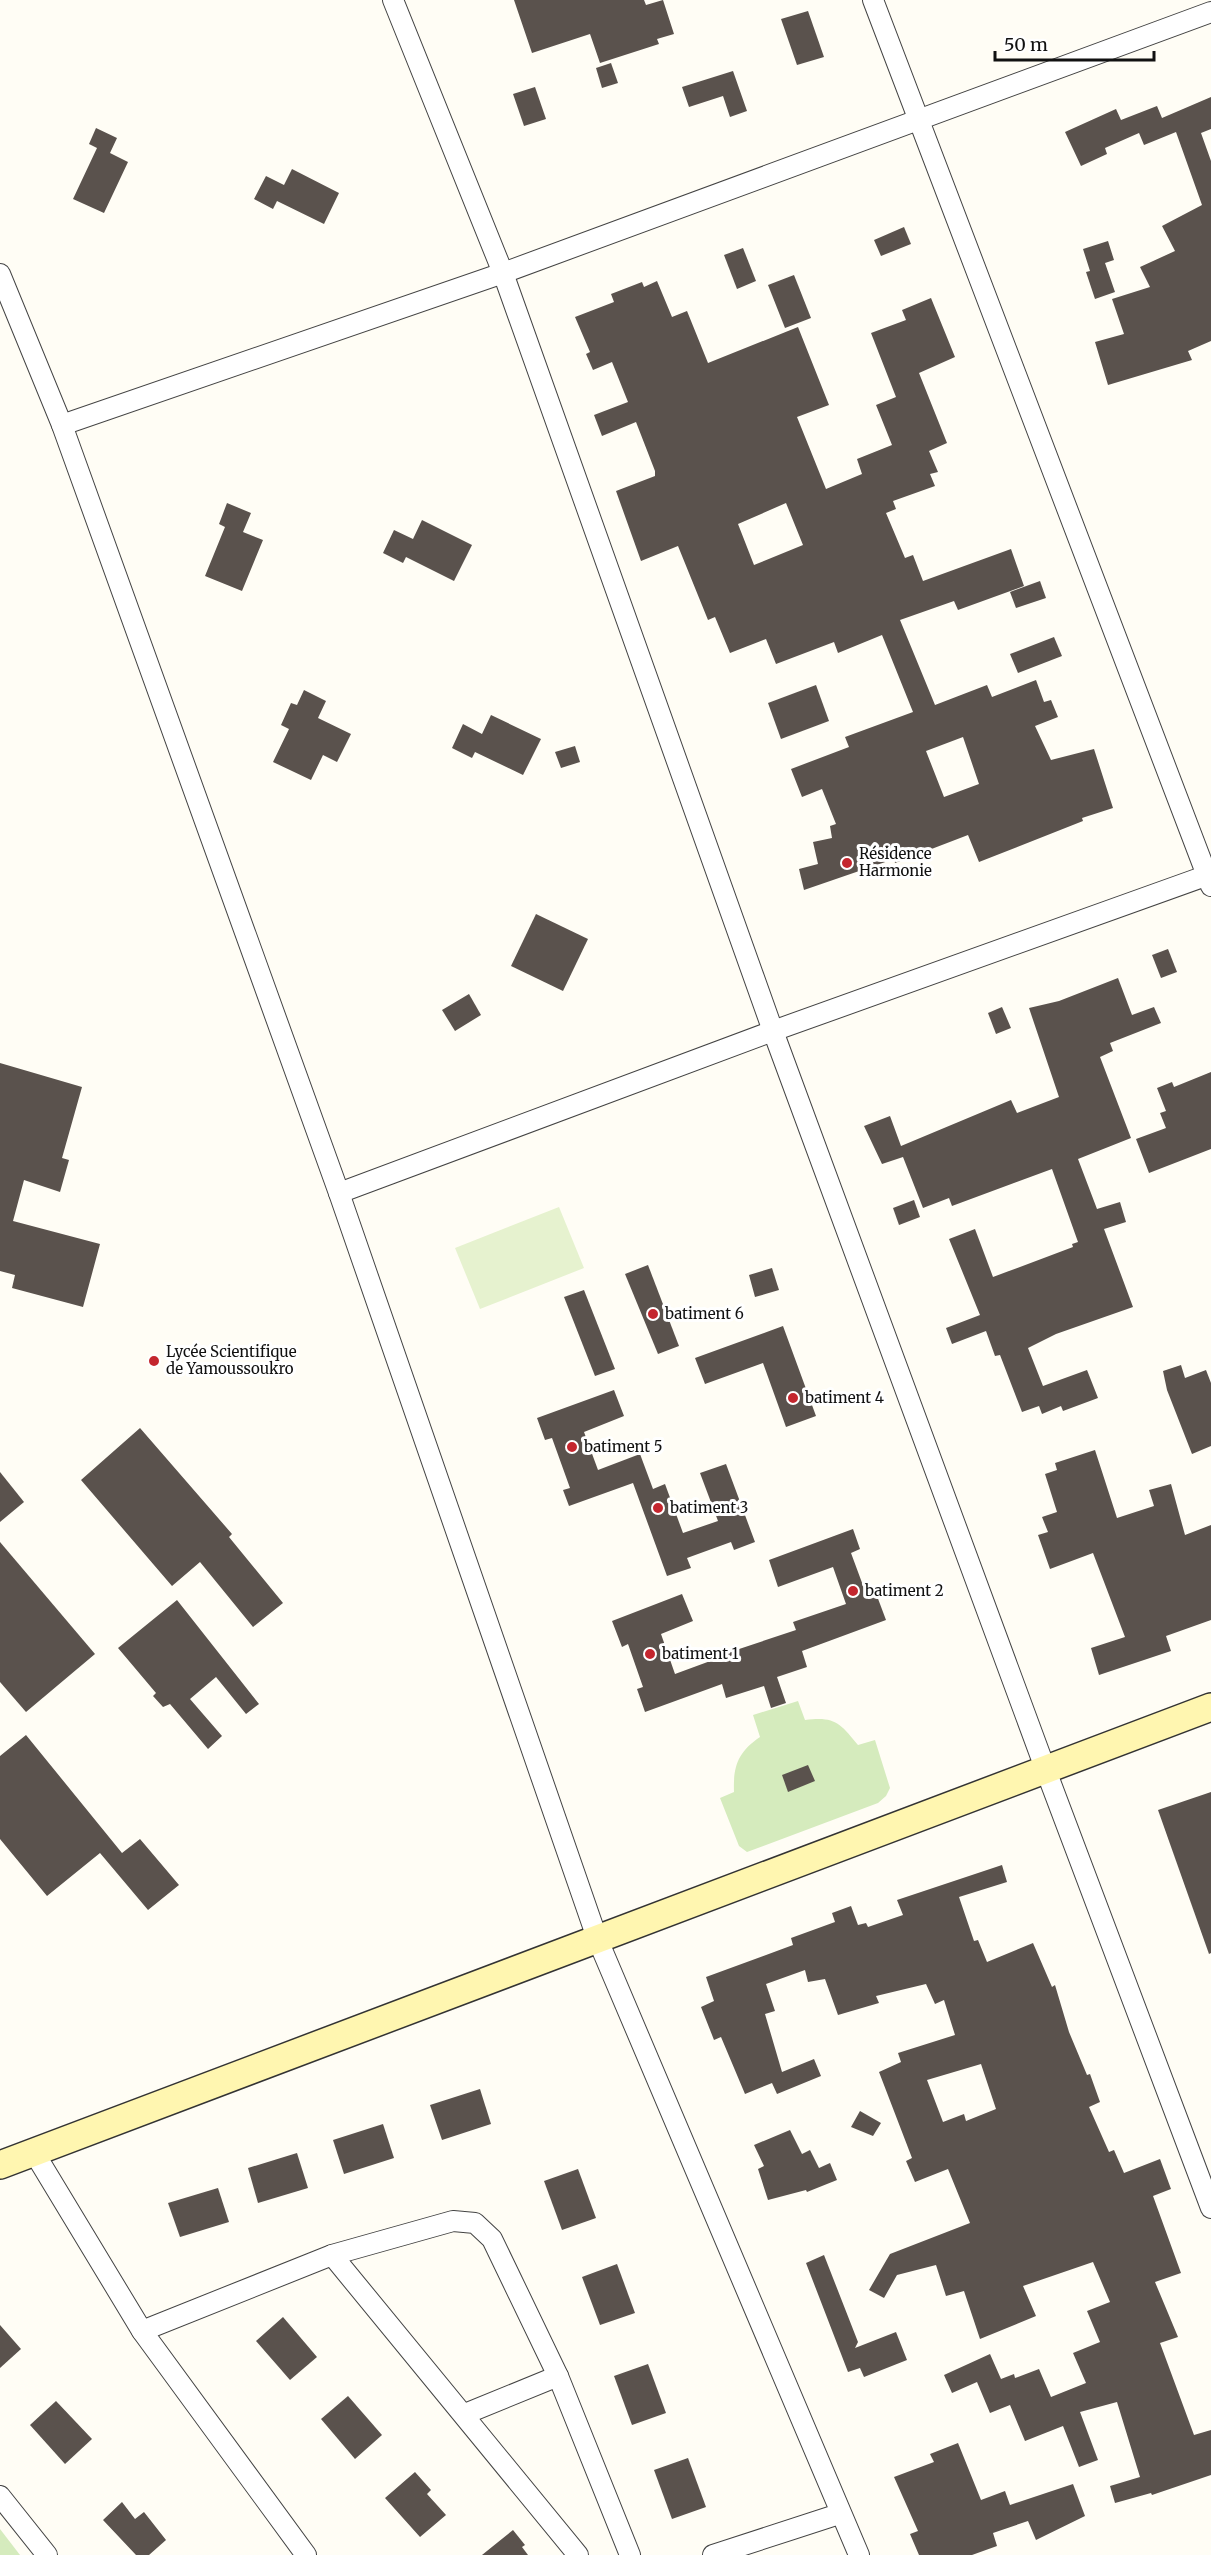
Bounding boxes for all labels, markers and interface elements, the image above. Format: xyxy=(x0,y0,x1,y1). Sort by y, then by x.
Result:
scale bar xyxy=(995,24,1154,62)
text: 50 m xyxy=(1004,33,1048,56)
place label: Résidence Harmonie xyxy=(859,844,932,880)
marker: Résidence Harmonie xyxy=(840,856,854,870)
place label: batiment 6 xyxy=(664,1304,744,1323)
marker: batiment 6 xyxy=(646,1307,660,1321)
place label: Lycée Scientifique de Yamoussoukro xyxy=(166,1342,297,1378)
marker: Lycée Scientifique de Yamoussoukro xyxy=(147,1354,161,1368)
place label: batiment 4 xyxy=(804,1388,884,1407)
marker: batiment 4 xyxy=(786,1391,800,1405)
place label: batiment 5 xyxy=(583,1437,662,1456)
marker: batiment 5 xyxy=(565,1440,579,1454)
place label: batiment 3 xyxy=(669,1498,748,1517)
marker: batiment 3 xyxy=(651,1501,665,1515)
place label: batiment 2 xyxy=(864,1581,944,1600)
marker: batiment 2 xyxy=(846,1584,860,1598)
place label: batiment 1 xyxy=(661,1644,739,1663)
marker: batiment 1 xyxy=(643,1647,657,1661)

